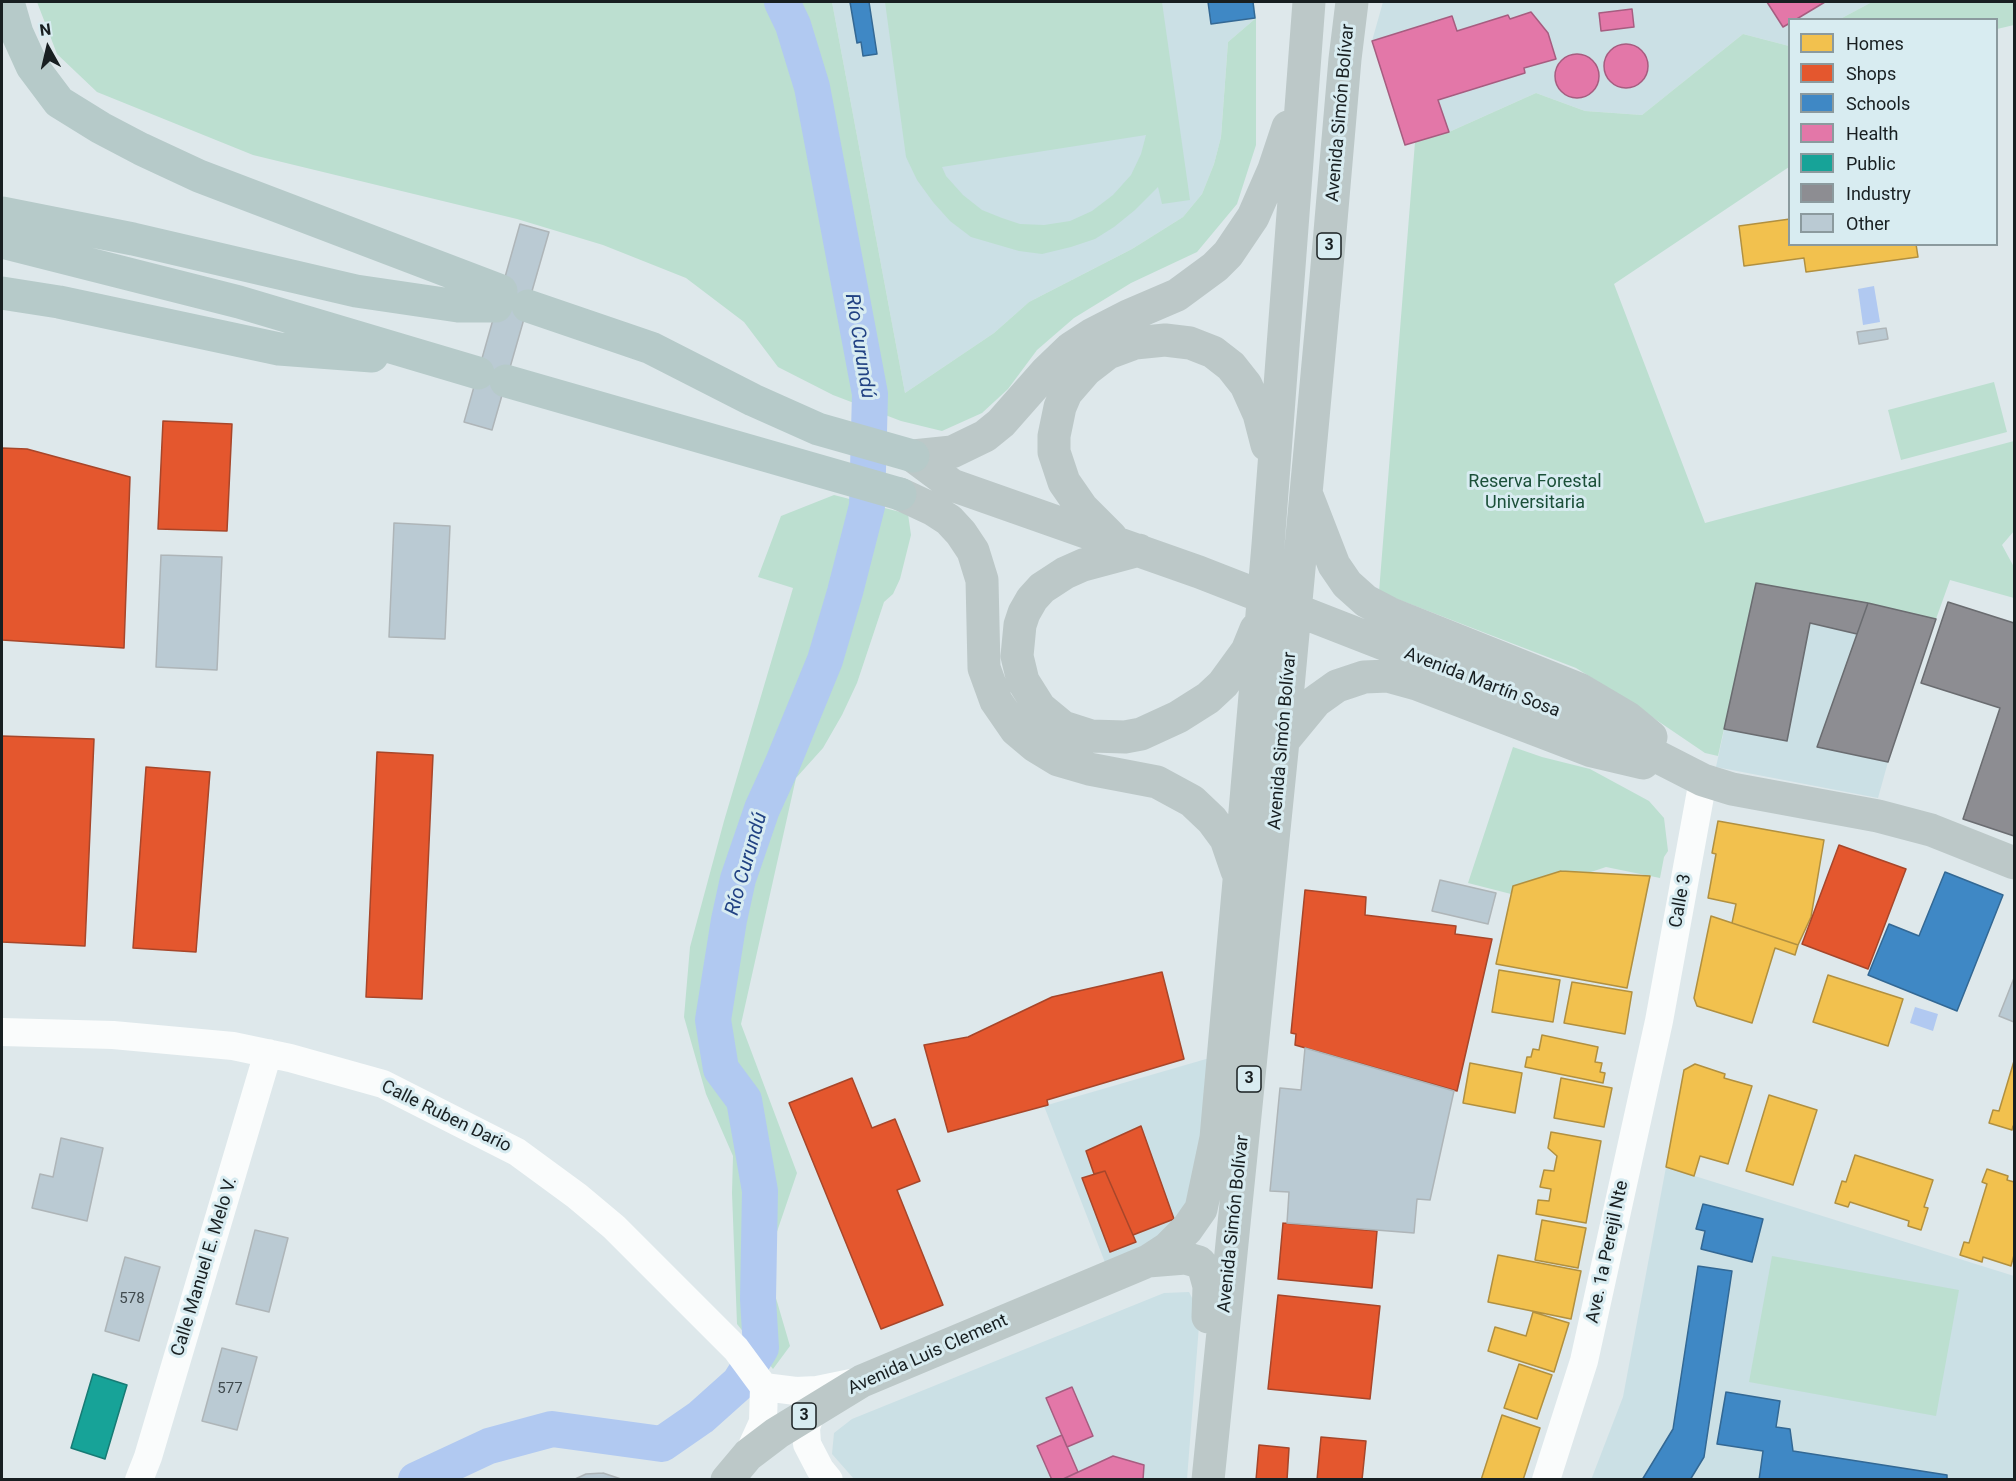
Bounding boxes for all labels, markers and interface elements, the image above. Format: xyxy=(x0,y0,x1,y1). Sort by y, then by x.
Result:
north arrow xyxy=(18,18,78,78)
legend xyxy=(1788,18,1998,246)
text: N xyxy=(39,19,52,40)
street label: Avenida Simón Bolívar xyxy=(1322,23,1360,203)
text: Homes xyxy=(1846,33,1904,54)
text: Shops xyxy=(1846,63,1896,84)
text: Schools xyxy=(1846,93,1910,114)
text: Health xyxy=(1846,123,1898,144)
text: Public xyxy=(1846,153,1896,174)
text: Industry xyxy=(1846,183,1911,204)
text: Other xyxy=(1846,213,1890,234)
road number: 3 xyxy=(1317,233,1341,259)
water label: Río Curundú xyxy=(839,292,879,400)
park label: Reserva Forestal Universitaria xyxy=(1468,471,1602,514)
street label: Avenida Martín Sosa xyxy=(1401,643,1563,723)
street label: Avenida Simón Bolívar xyxy=(1264,651,1302,831)
water label: Río Curundú xyxy=(721,810,773,918)
street label: Calle 3 xyxy=(1666,872,1696,930)
road number: 3 xyxy=(1237,1066,1261,1092)
street label: Calle Ruben Dario xyxy=(378,1076,514,1158)
street label: Avenida Simón Bolívar xyxy=(1214,1134,1254,1314)
street label: Calle Manuel E. Melo V. xyxy=(167,1175,243,1359)
street label: Ave. 1a Perejil Nte xyxy=(1582,1179,1634,1325)
house number: 578 xyxy=(119,1290,145,1308)
street label: Avenida Luis Clement xyxy=(845,1310,1011,1400)
house number: 577 xyxy=(217,1380,243,1398)
road number: 3 xyxy=(792,1403,816,1429)

